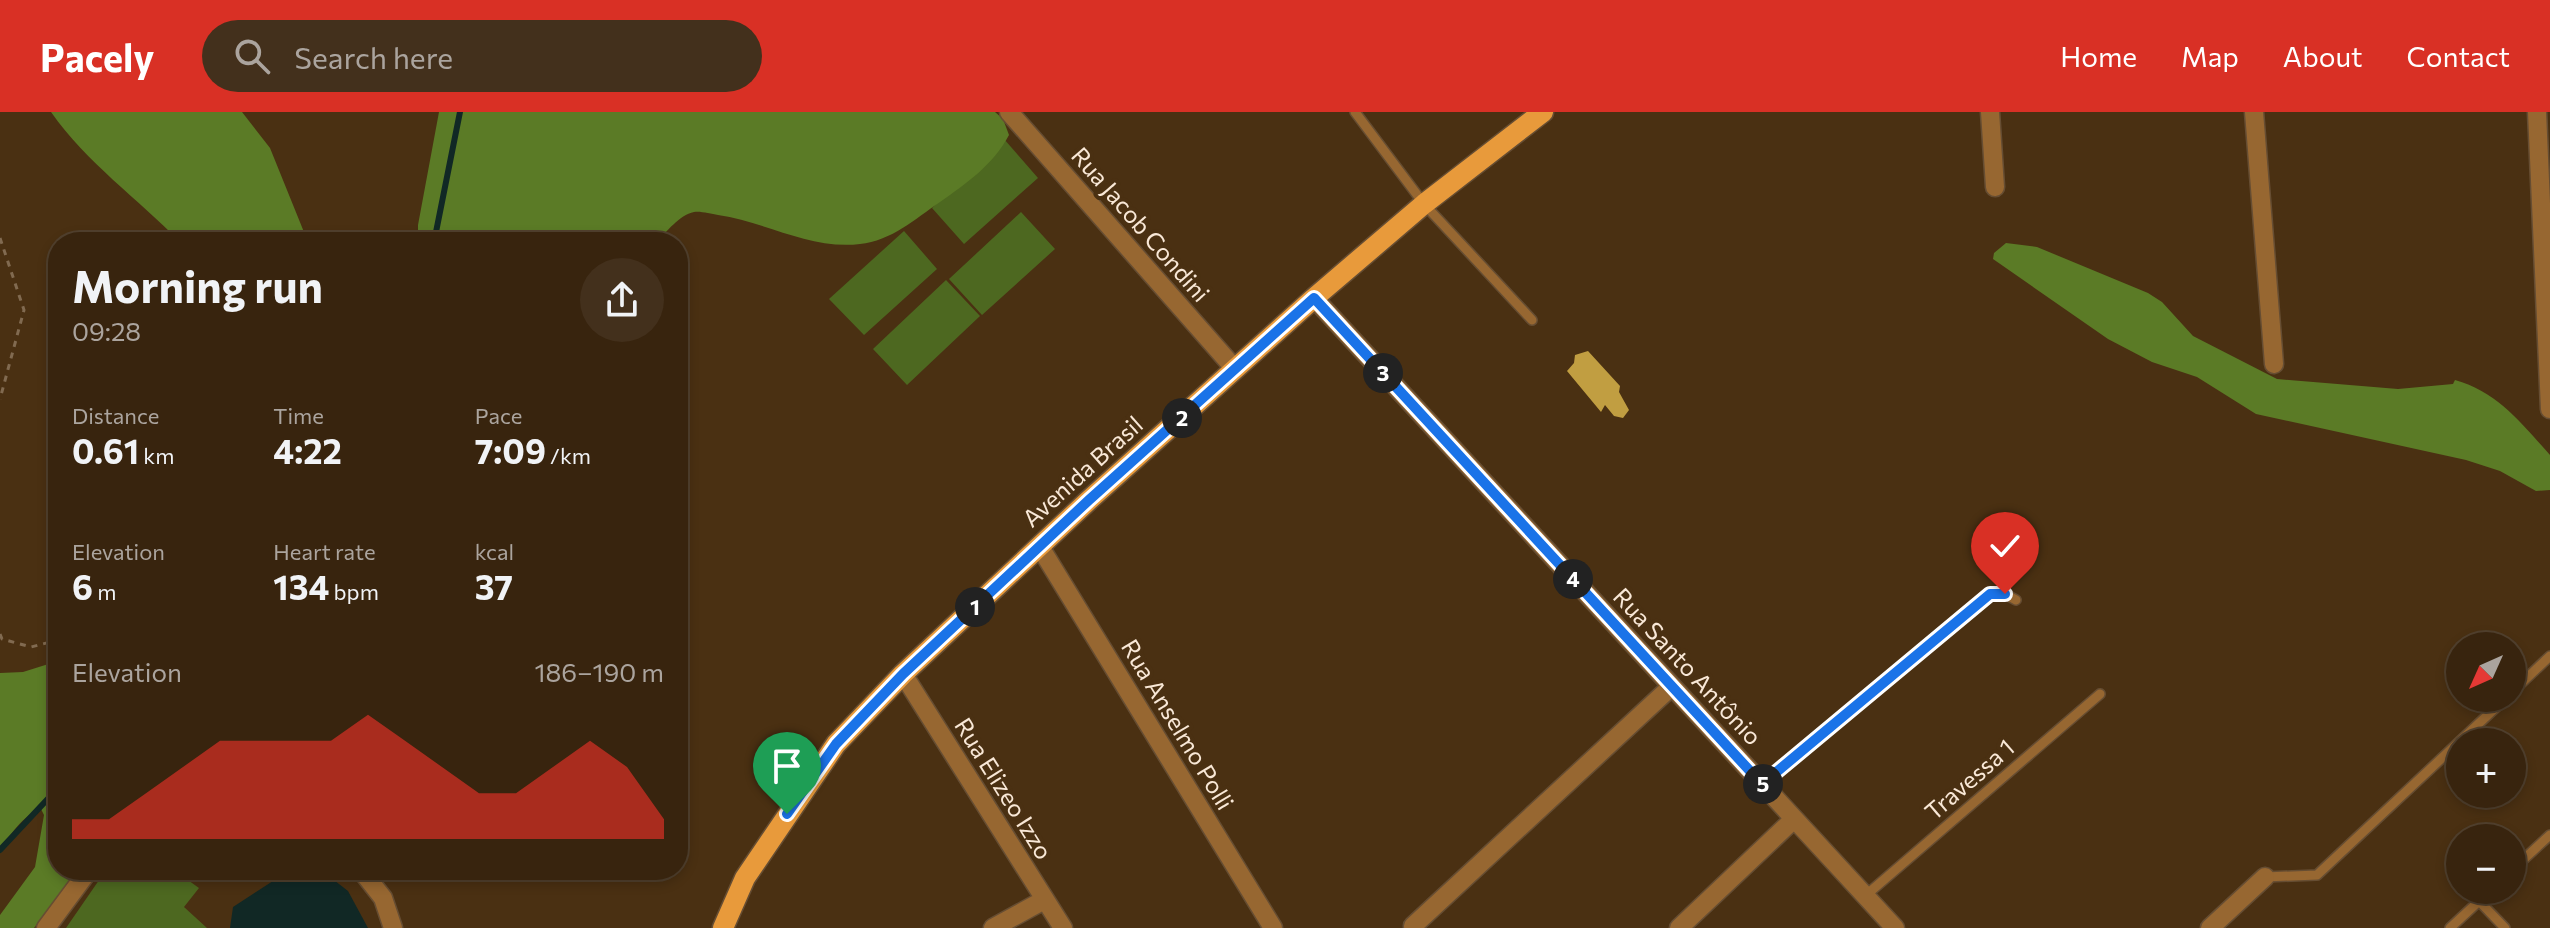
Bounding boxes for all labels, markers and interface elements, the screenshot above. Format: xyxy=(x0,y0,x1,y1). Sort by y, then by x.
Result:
search box xyxy=(202,20,762,92)
text: Pacely xyxy=(40,33,154,80)
icon: search xyxy=(230,34,274,78)
text: Search here xyxy=(294,38,453,75)
text: Home xyxy=(2060,39,2137,73)
text: Map xyxy=(2181,39,2239,73)
text: About xyxy=(2283,39,2363,73)
text: Contact xyxy=(2407,39,2510,73)
street label: Rua Jacob Condini xyxy=(1066,141,1216,307)
text: Morning run xyxy=(72,258,323,312)
button: share xyxy=(580,258,664,342)
text: 09:28 xyxy=(72,315,141,346)
pin: 3 xyxy=(1363,353,1403,393)
text: 3 xyxy=(1377,359,1389,386)
pin: 2 xyxy=(1162,398,1202,438)
text: Distance xyxy=(72,402,159,429)
text: Time xyxy=(273,402,324,429)
text: Pace xyxy=(475,402,522,429)
text: 2 xyxy=(1176,404,1188,431)
street label: Avenida Brasil xyxy=(1016,409,1148,532)
text: 0.61 xyxy=(72,429,139,471)
text: 4:22 xyxy=(273,429,342,471)
text: 7:09 xyxy=(475,429,546,471)
text: km xyxy=(139,442,174,469)
text: /km xyxy=(546,442,591,469)
pin xyxy=(1971,512,2039,594)
icon: check xyxy=(1983,524,2027,568)
text: Elevation xyxy=(72,538,165,565)
text: Heart rate xyxy=(273,538,376,565)
text: kcal xyxy=(475,538,514,565)
pin: 4 xyxy=(1553,559,1593,599)
text: 6 xyxy=(72,565,93,607)
text: 134 xyxy=(273,565,329,607)
text: 37 xyxy=(475,565,513,607)
text: 4 xyxy=(1566,565,1580,592)
text: m xyxy=(93,578,116,605)
text: bpm xyxy=(329,578,379,605)
street label: Rua Santo Antônio xyxy=(1608,581,1768,750)
pin: 1 xyxy=(955,587,995,627)
text: 1 xyxy=(970,593,980,620)
north arrow xyxy=(2446,632,2526,712)
map controls xyxy=(2446,632,2526,904)
street label: Rua Anselmo Polli xyxy=(1116,634,1241,815)
text: Elevation xyxy=(72,656,182,687)
text: 186–190 m xyxy=(534,656,664,687)
street label: Rua Elizeo Izzo xyxy=(949,712,1059,864)
button: + xyxy=(2446,728,2526,808)
pin xyxy=(753,732,821,814)
street label: Travessa 1 xyxy=(1918,732,2020,825)
icon: arrive xyxy=(765,744,809,788)
pin: 5 xyxy=(1743,764,1783,804)
text: 5 xyxy=(1757,770,1769,797)
button: − xyxy=(2446,824,2526,904)

